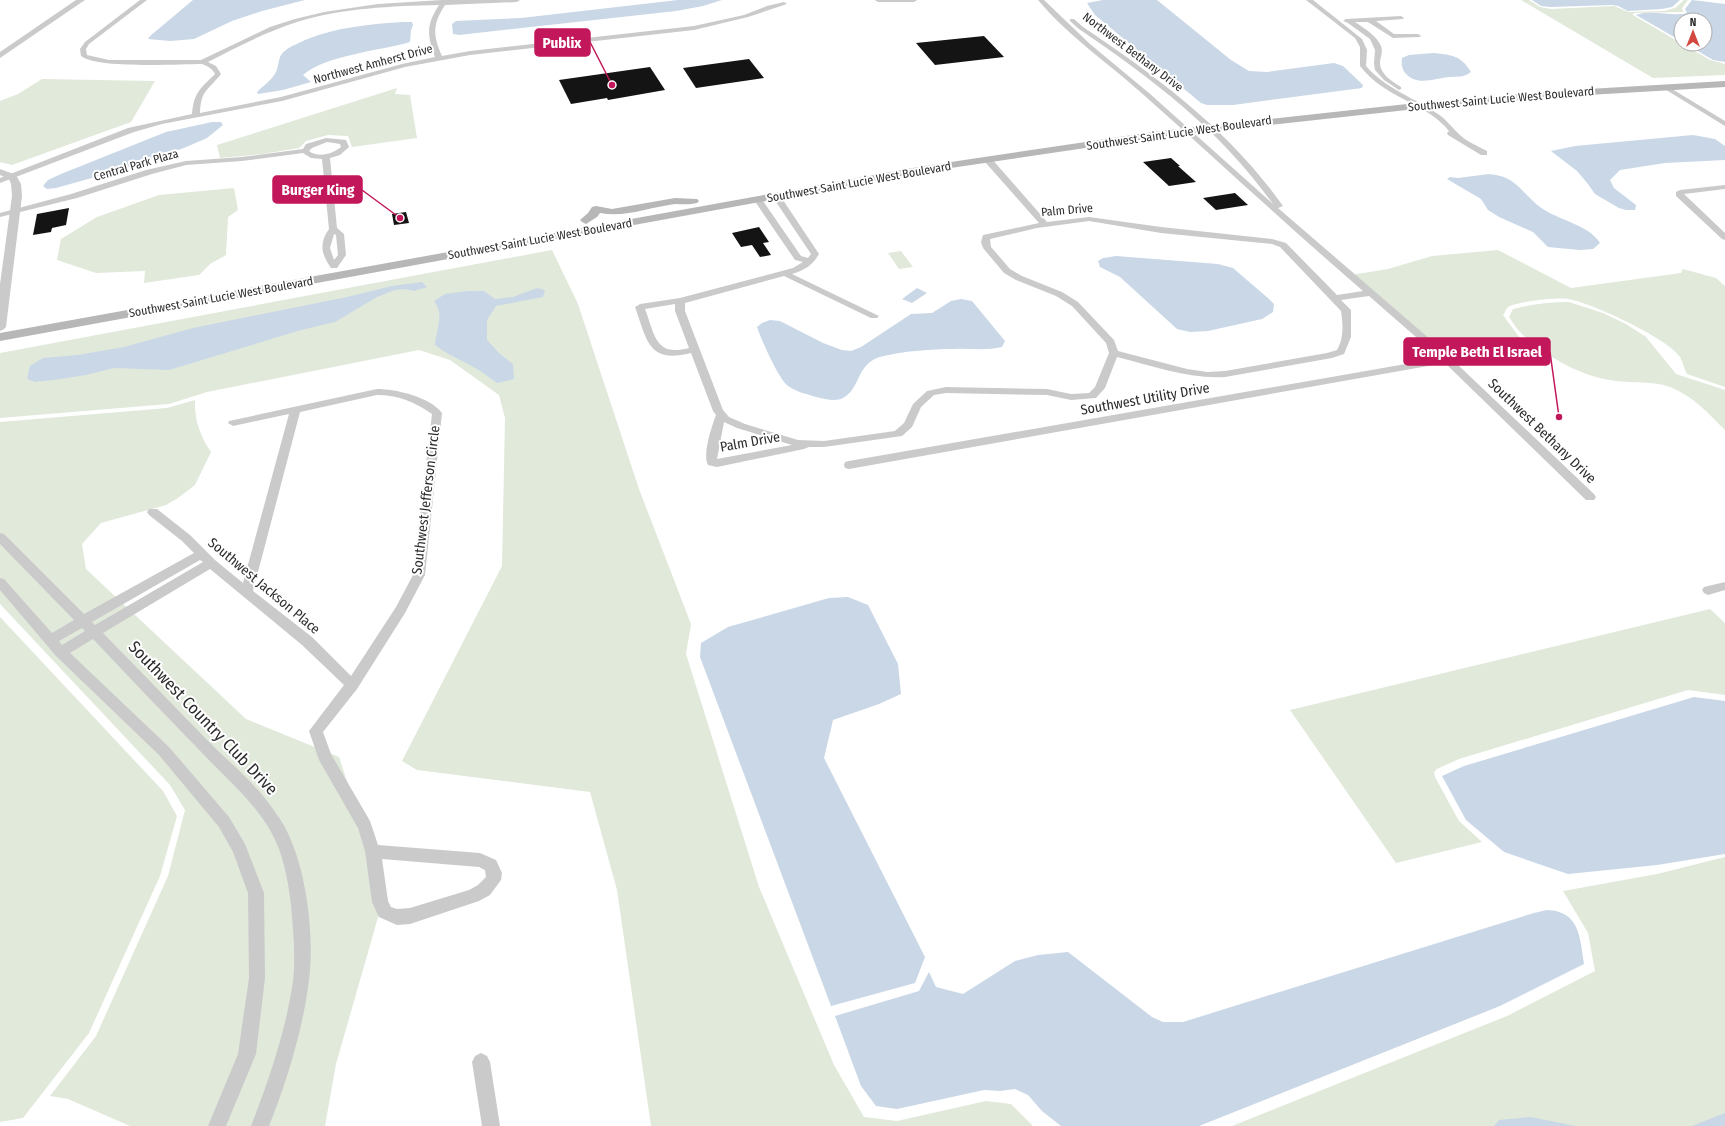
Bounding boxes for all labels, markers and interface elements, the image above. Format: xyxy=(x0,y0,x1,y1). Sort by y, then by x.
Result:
street label: Northwest Bethany Drive xyxy=(1080,10,1186,94)
north arrow xyxy=(1673,12,1713,52)
text: N xyxy=(1690,16,1696,29)
callout: Publix xyxy=(535,29,590,56)
text: Publix xyxy=(543,34,582,52)
street label: Northwest Amherst Drive xyxy=(312,41,434,87)
street label: Southwest Saint Lucie West Boulevard xyxy=(1407,84,1595,114)
street label: Southwest Saint Lucie West Boulevard xyxy=(1086,113,1272,153)
street label: Central Park Plaza xyxy=(92,146,180,184)
street label: Southwest Saint Lucie West Boulevard xyxy=(766,159,952,205)
callout: Burger King xyxy=(273,176,362,203)
text: Burger King xyxy=(282,181,355,199)
street label: Palm Drive xyxy=(1040,201,1094,219)
street label: Southwest Saint Lucie West Boulevard xyxy=(447,216,633,262)
street label: Southwest Saint Lucie West Boulevard xyxy=(128,274,314,320)
callout: Temple Beth El Israel xyxy=(1404,338,1550,365)
text: Temple Beth El Israel xyxy=(1412,343,1543,361)
street label: Southwest Bethany Drive xyxy=(1485,375,1600,487)
street label: Southwest Utility Drive xyxy=(1079,379,1211,419)
street label: Southwest Jefferson Circle xyxy=(408,424,444,575)
street label: Palm Drive xyxy=(719,428,781,456)
street label: Southwest Jackson Place xyxy=(205,534,324,638)
street label: Southwest Country Club Drive xyxy=(124,637,282,799)

